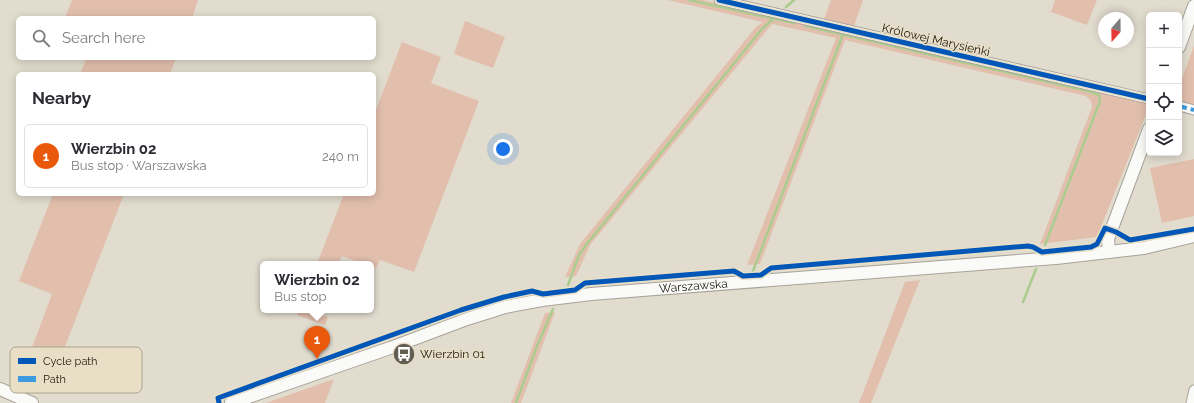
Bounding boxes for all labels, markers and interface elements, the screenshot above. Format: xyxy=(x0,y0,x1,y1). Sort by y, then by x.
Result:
north arrow xyxy=(1098,12,1134,48)
map controls xyxy=(1146,12,1182,156)
button: + xyxy=(1146,12,1182,48)
search box xyxy=(16,16,376,60)
street label: Królowej Marysieńki xyxy=(881,21,991,59)
icon: search xyxy=(30,27,52,49)
text: Search here xyxy=(62,29,145,47)
button: − xyxy=(1146,48,1182,84)
button: locate xyxy=(1146,84,1182,120)
text: Nearby xyxy=(32,88,91,108)
button: layers xyxy=(1146,120,1182,156)
your location xyxy=(493,139,513,159)
text: Wierzbin 02 xyxy=(71,140,156,158)
text: 1 xyxy=(43,149,49,164)
text: 240 m xyxy=(322,149,359,164)
text: Bus stop · Warszawska xyxy=(71,158,207,173)
popup xyxy=(260,261,374,313)
text: Wierzbin 02 xyxy=(274,271,360,289)
street label: Warszawska xyxy=(658,276,728,296)
text: Bus stop xyxy=(274,289,327,304)
pin: 1 xyxy=(304,326,330,359)
bus stop icon: Wierzbin 01 xyxy=(391,341,417,367)
legend xyxy=(10,347,142,393)
place label: Wierzbin 01 xyxy=(420,347,485,361)
text: Cycle path xyxy=(43,355,97,368)
text: Path xyxy=(43,373,66,386)

